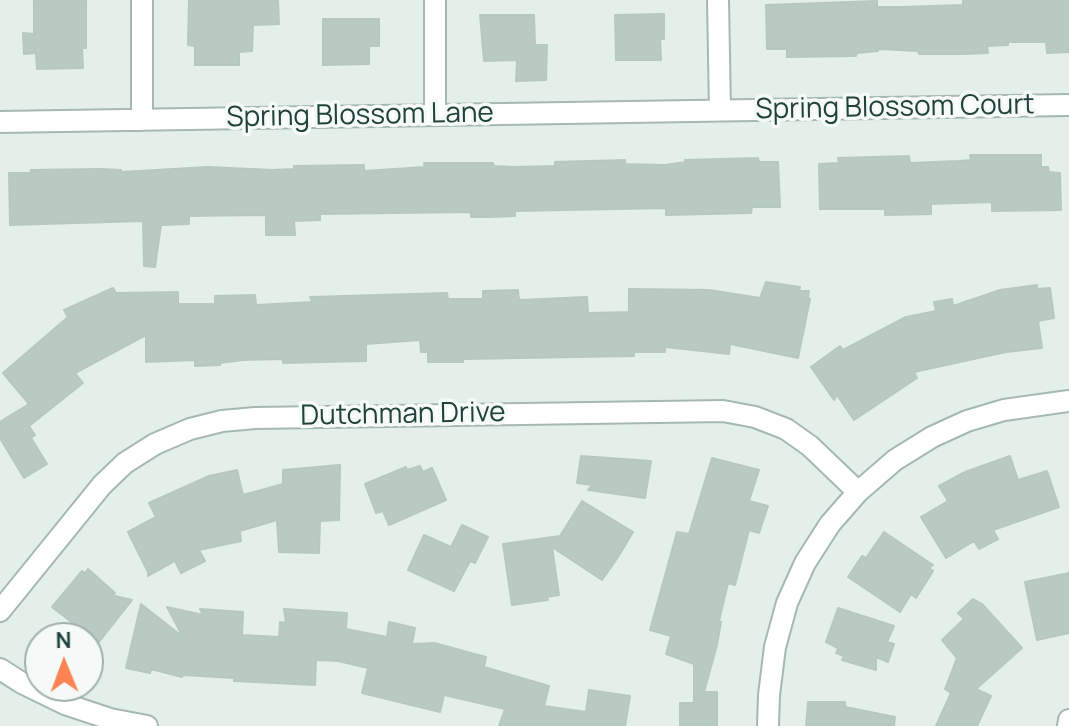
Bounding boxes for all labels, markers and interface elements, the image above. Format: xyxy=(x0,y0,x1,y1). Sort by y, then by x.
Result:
street label: Spring Blossom Court xyxy=(755,89,1035,127)
street label: Spring Blossom Lane xyxy=(226,97,494,135)
street label: Dutchman Drive xyxy=(300,396,506,434)
north arrow xyxy=(24,622,104,702)
text: N xyxy=(55,625,72,655)

